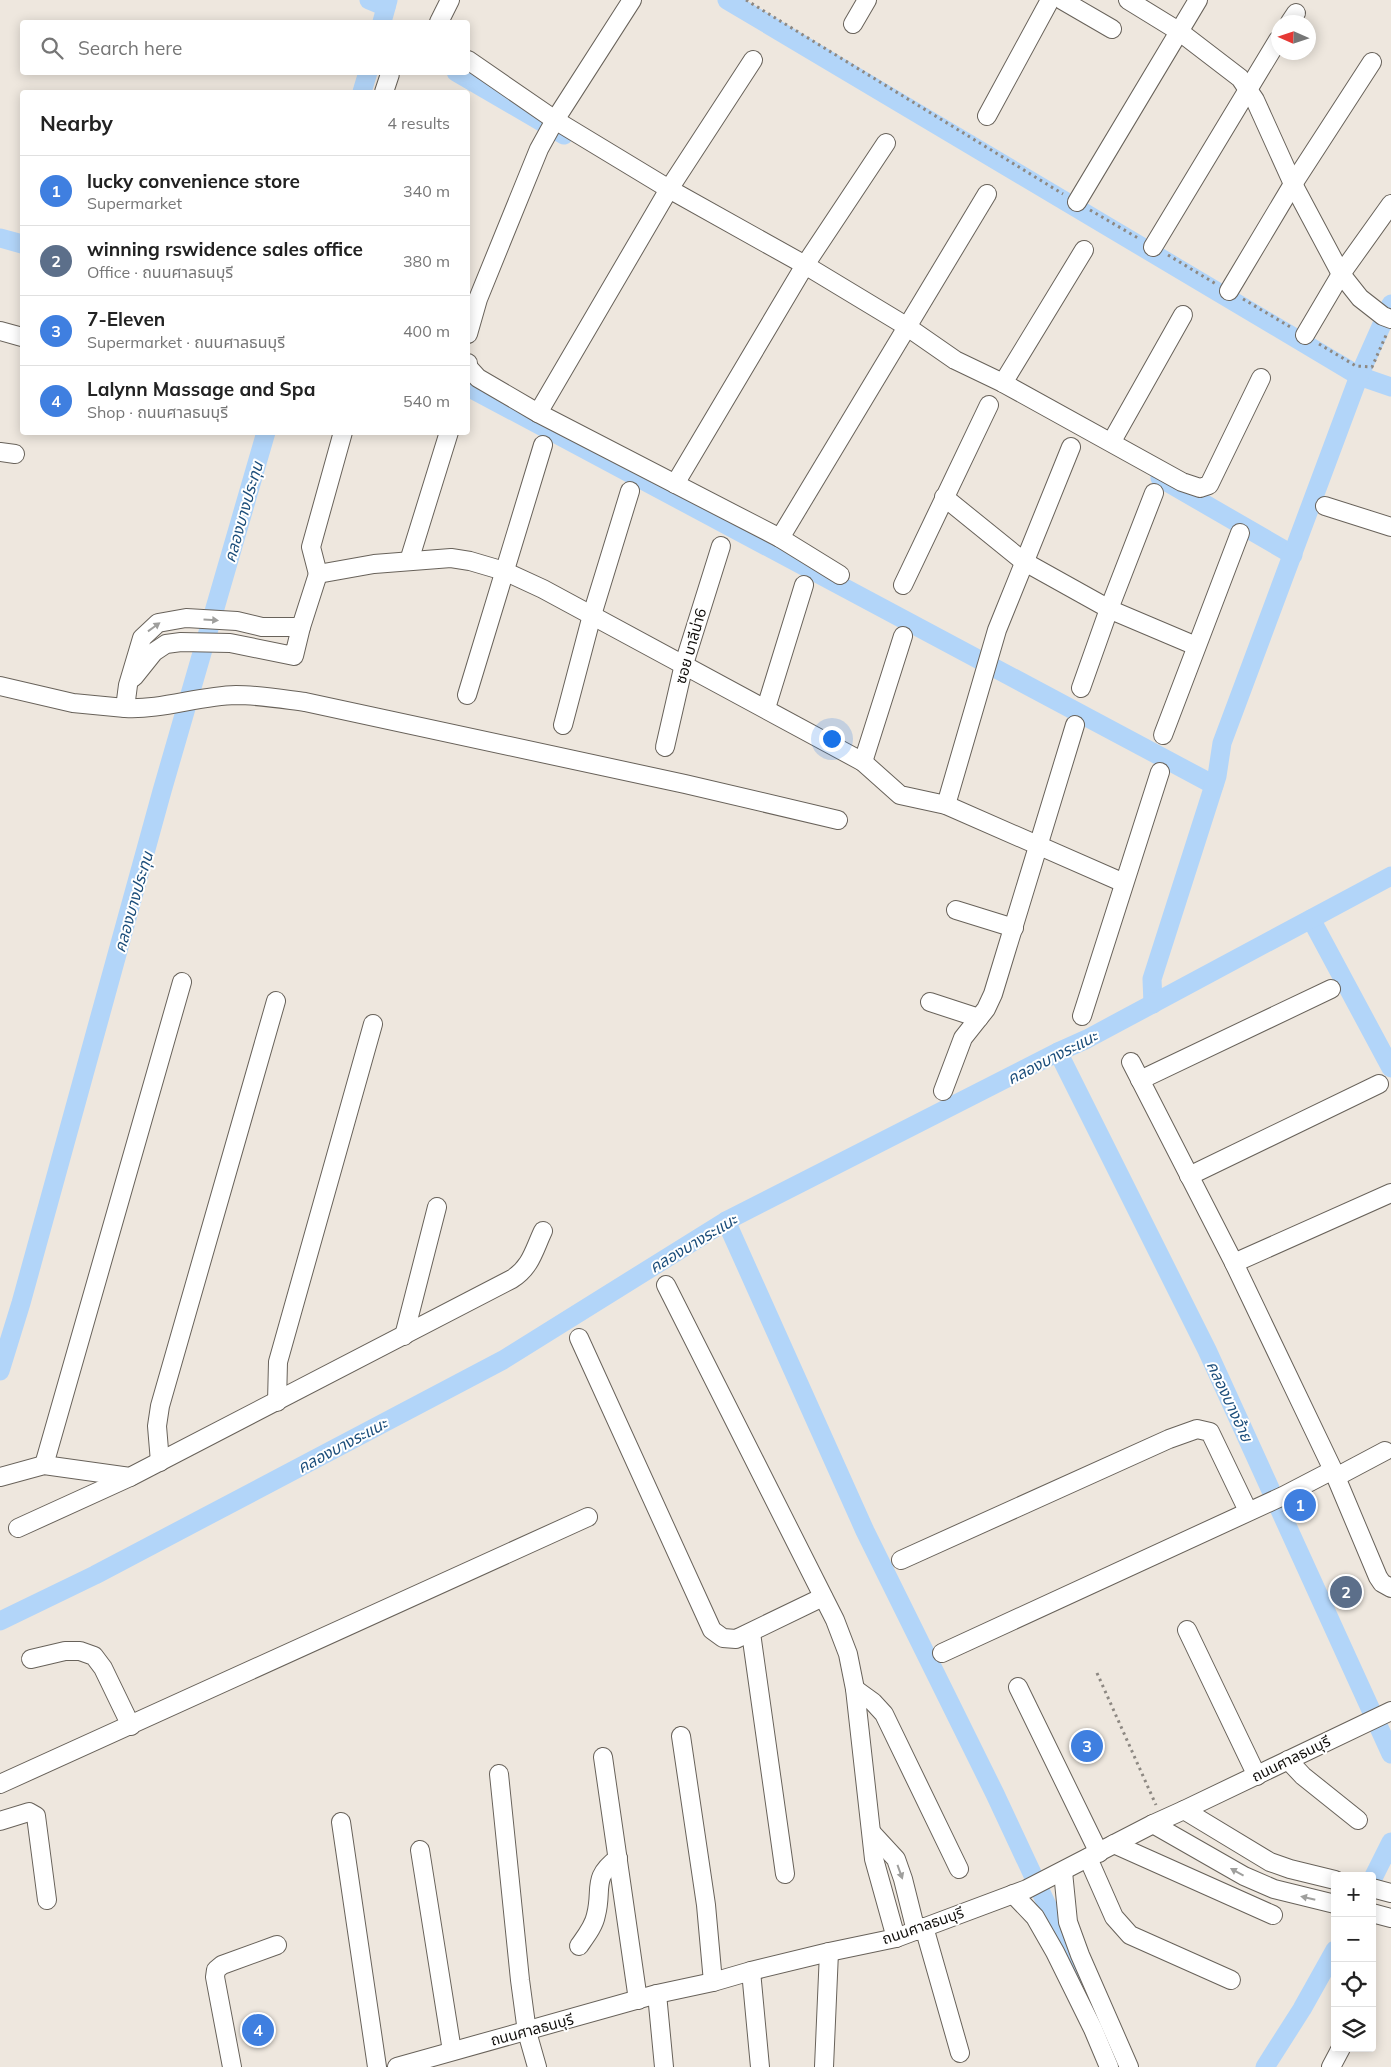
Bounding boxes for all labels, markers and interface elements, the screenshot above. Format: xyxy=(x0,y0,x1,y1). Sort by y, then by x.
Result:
north arrow xyxy=(1271,15,1316,60)
search box xyxy=(20,20,470,75)
icon: search xyxy=(38,34,66,62)
text: Search here xyxy=(78,36,182,60)
text: Nearby xyxy=(40,110,113,136)
text: 4 results xyxy=(387,113,450,133)
text: lucky convenience store xyxy=(87,169,300,193)
text: 1 xyxy=(51,181,61,201)
text: 340 m xyxy=(403,181,450,201)
text: Supermarket xyxy=(87,193,182,213)
text: winning rswidence sales office xyxy=(87,237,363,261)
text: 2 xyxy=(51,251,61,271)
text: 380 m xyxy=(403,251,450,271)
text: Office · ถนนศาลธนบุรี xyxy=(87,262,233,282)
text: 7-Eleven xyxy=(87,307,165,331)
text: 3 xyxy=(51,321,61,341)
text: 400 m xyxy=(403,321,450,341)
text: Supermarket · ถนนศาลธนบุรี xyxy=(87,332,285,352)
text: Lalynn Massage and Spa xyxy=(87,377,315,401)
text: 4 xyxy=(51,391,61,411)
text: 540 m xyxy=(403,391,450,411)
text: Shop · ถนนศาลธนบุรี xyxy=(87,402,228,422)
water label: คลองบางประทุน xyxy=(219,458,268,565)
street label: ซอย บาลีน่า6 xyxy=(671,606,710,686)
one-way arrow xyxy=(203,616,219,624)
one-way arrow xyxy=(147,622,160,633)
your location xyxy=(819,726,845,752)
water label: คลองบางประทุน xyxy=(109,848,158,955)
water label: คลองบางระแนะ xyxy=(1003,1025,1102,1088)
water label: คลองบางระแนะ xyxy=(645,1208,742,1277)
water label: คลองบางอ้าย xyxy=(1203,1357,1258,1446)
water label: คลองบางระแนะ xyxy=(294,1412,392,1477)
pin: 1 xyxy=(1284,1486,1316,1524)
pin: 2 xyxy=(1330,1573,1362,1611)
pin: 3 xyxy=(1071,1727,1103,1765)
street label: ถนนศาลธนบุรี xyxy=(1248,1731,1333,1786)
one-way arrow xyxy=(897,1865,904,1880)
one-way arrow xyxy=(1230,1867,1244,1876)
map controls xyxy=(1331,1872,1376,2052)
button: + xyxy=(1331,1872,1376,1917)
one-way arrow xyxy=(1301,1894,1316,1902)
street label: ถนนศาลธนบุรี xyxy=(879,1903,966,1948)
button: − xyxy=(1331,1917,1376,1962)
button: locate xyxy=(1331,1962,1376,2007)
button: layers xyxy=(1331,2007,1376,2052)
street label: ถนนศาลธนบุรี xyxy=(488,2009,575,2050)
pin: 4 xyxy=(242,2011,274,2049)

